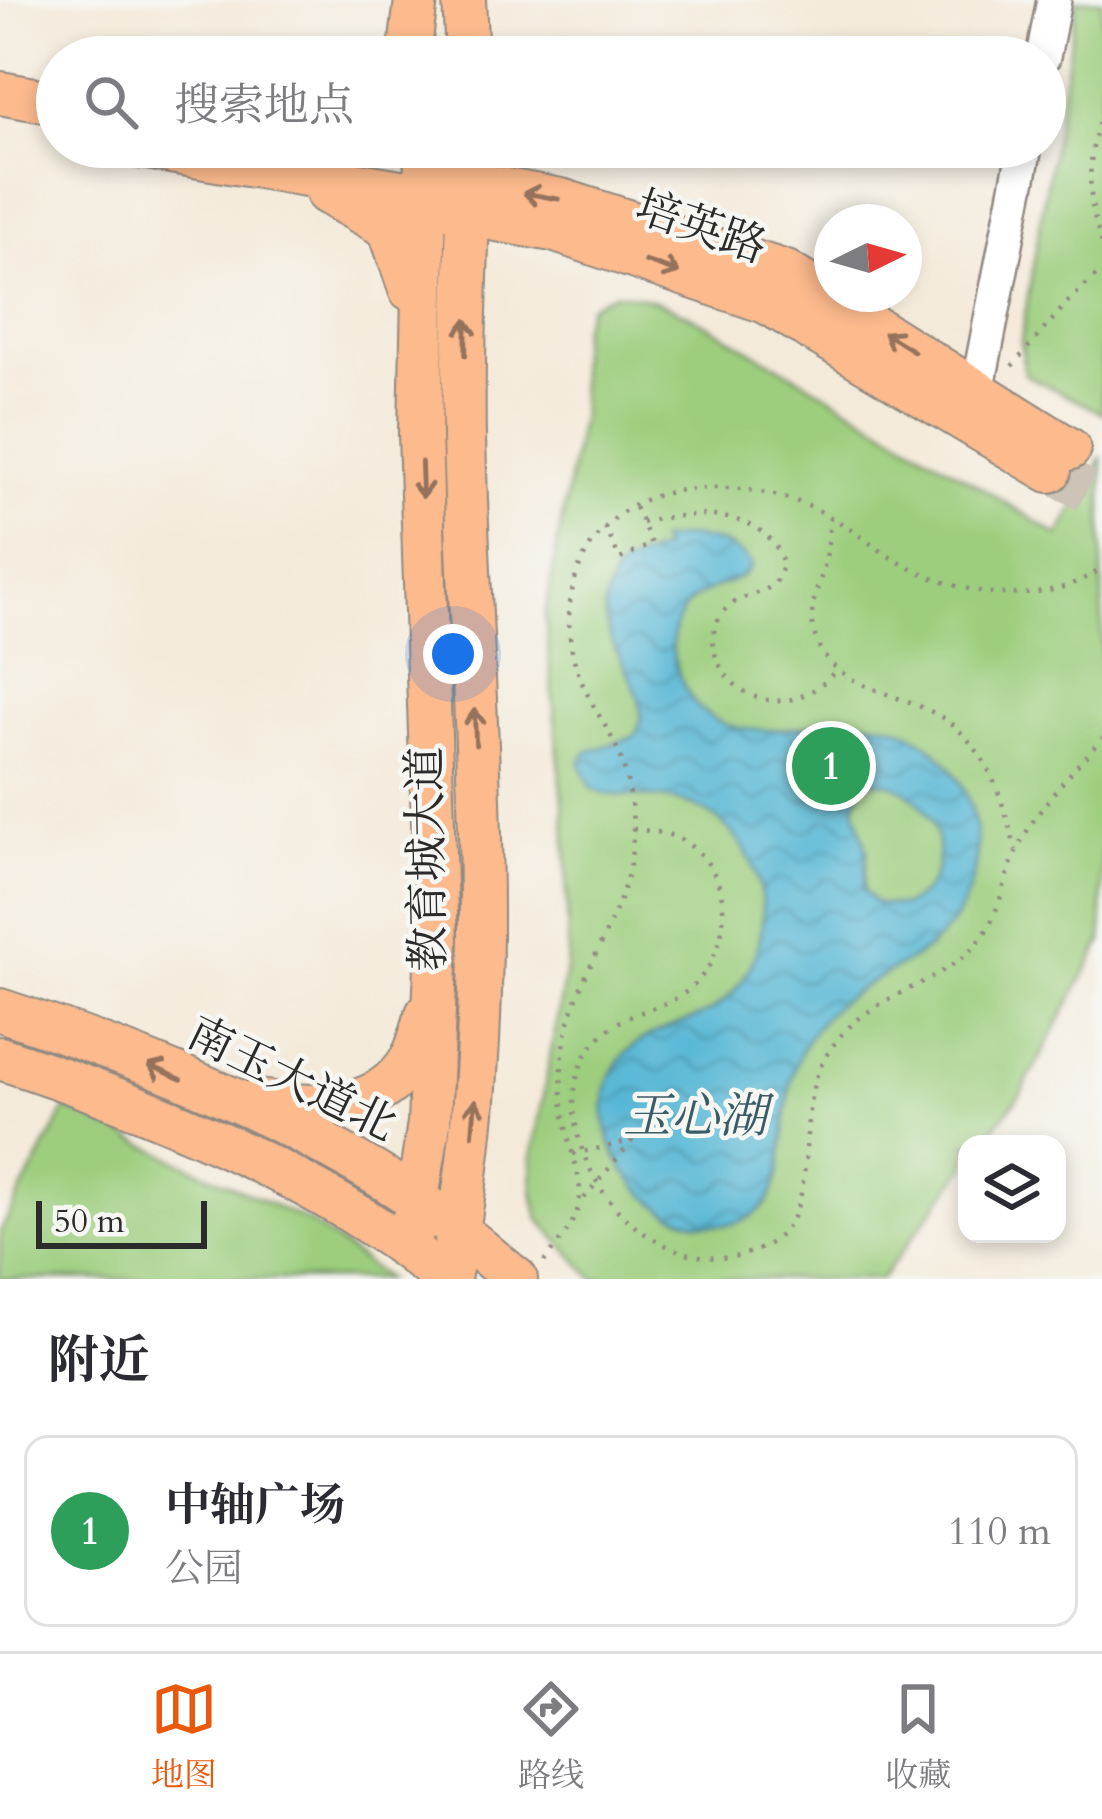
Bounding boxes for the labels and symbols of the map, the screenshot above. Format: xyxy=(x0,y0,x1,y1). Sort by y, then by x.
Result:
street label: 培英路 xyxy=(627,176,775,278)
one-way arrow xyxy=(522,184,561,206)
north arrow xyxy=(814,204,922,312)
one-way arrow xyxy=(643,258,680,279)
one-way arrow xyxy=(454,318,477,357)
one-way arrow xyxy=(883,330,917,355)
one-way arrow xyxy=(410,460,433,499)
your location xyxy=(423,624,483,684)
one-way arrow xyxy=(464,708,487,747)
pin: 1 xyxy=(792,721,870,811)
street label: 教育城大道 xyxy=(395,746,459,972)
street label: 南玉大道北 xyxy=(178,1002,406,1156)
one-way arrow xyxy=(148,1060,185,1081)
water label: 玉心湖 xyxy=(623,1084,775,1149)
one-way arrow xyxy=(463,1098,486,1137)
scale bar xyxy=(36,1195,207,1248)

